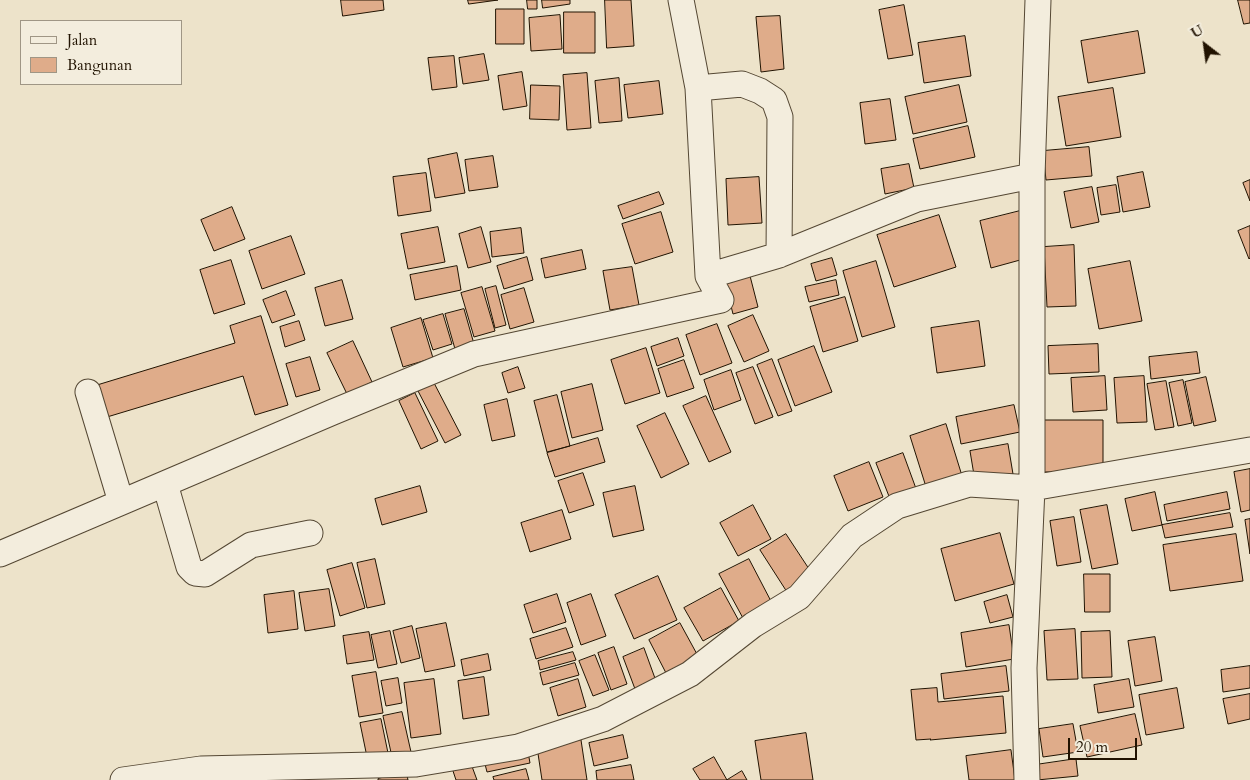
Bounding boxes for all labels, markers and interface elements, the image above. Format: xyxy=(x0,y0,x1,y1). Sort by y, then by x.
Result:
legend xyxy=(20,20,182,85)
north arrow xyxy=(1180,20,1230,70)
text: U xyxy=(1188,20,1207,43)
text: Jalan xyxy=(67,30,97,50)
text: Bangunan xyxy=(67,55,132,75)
scale bar xyxy=(1070,728,1139,760)
text: 20 m xyxy=(1076,737,1108,757)

